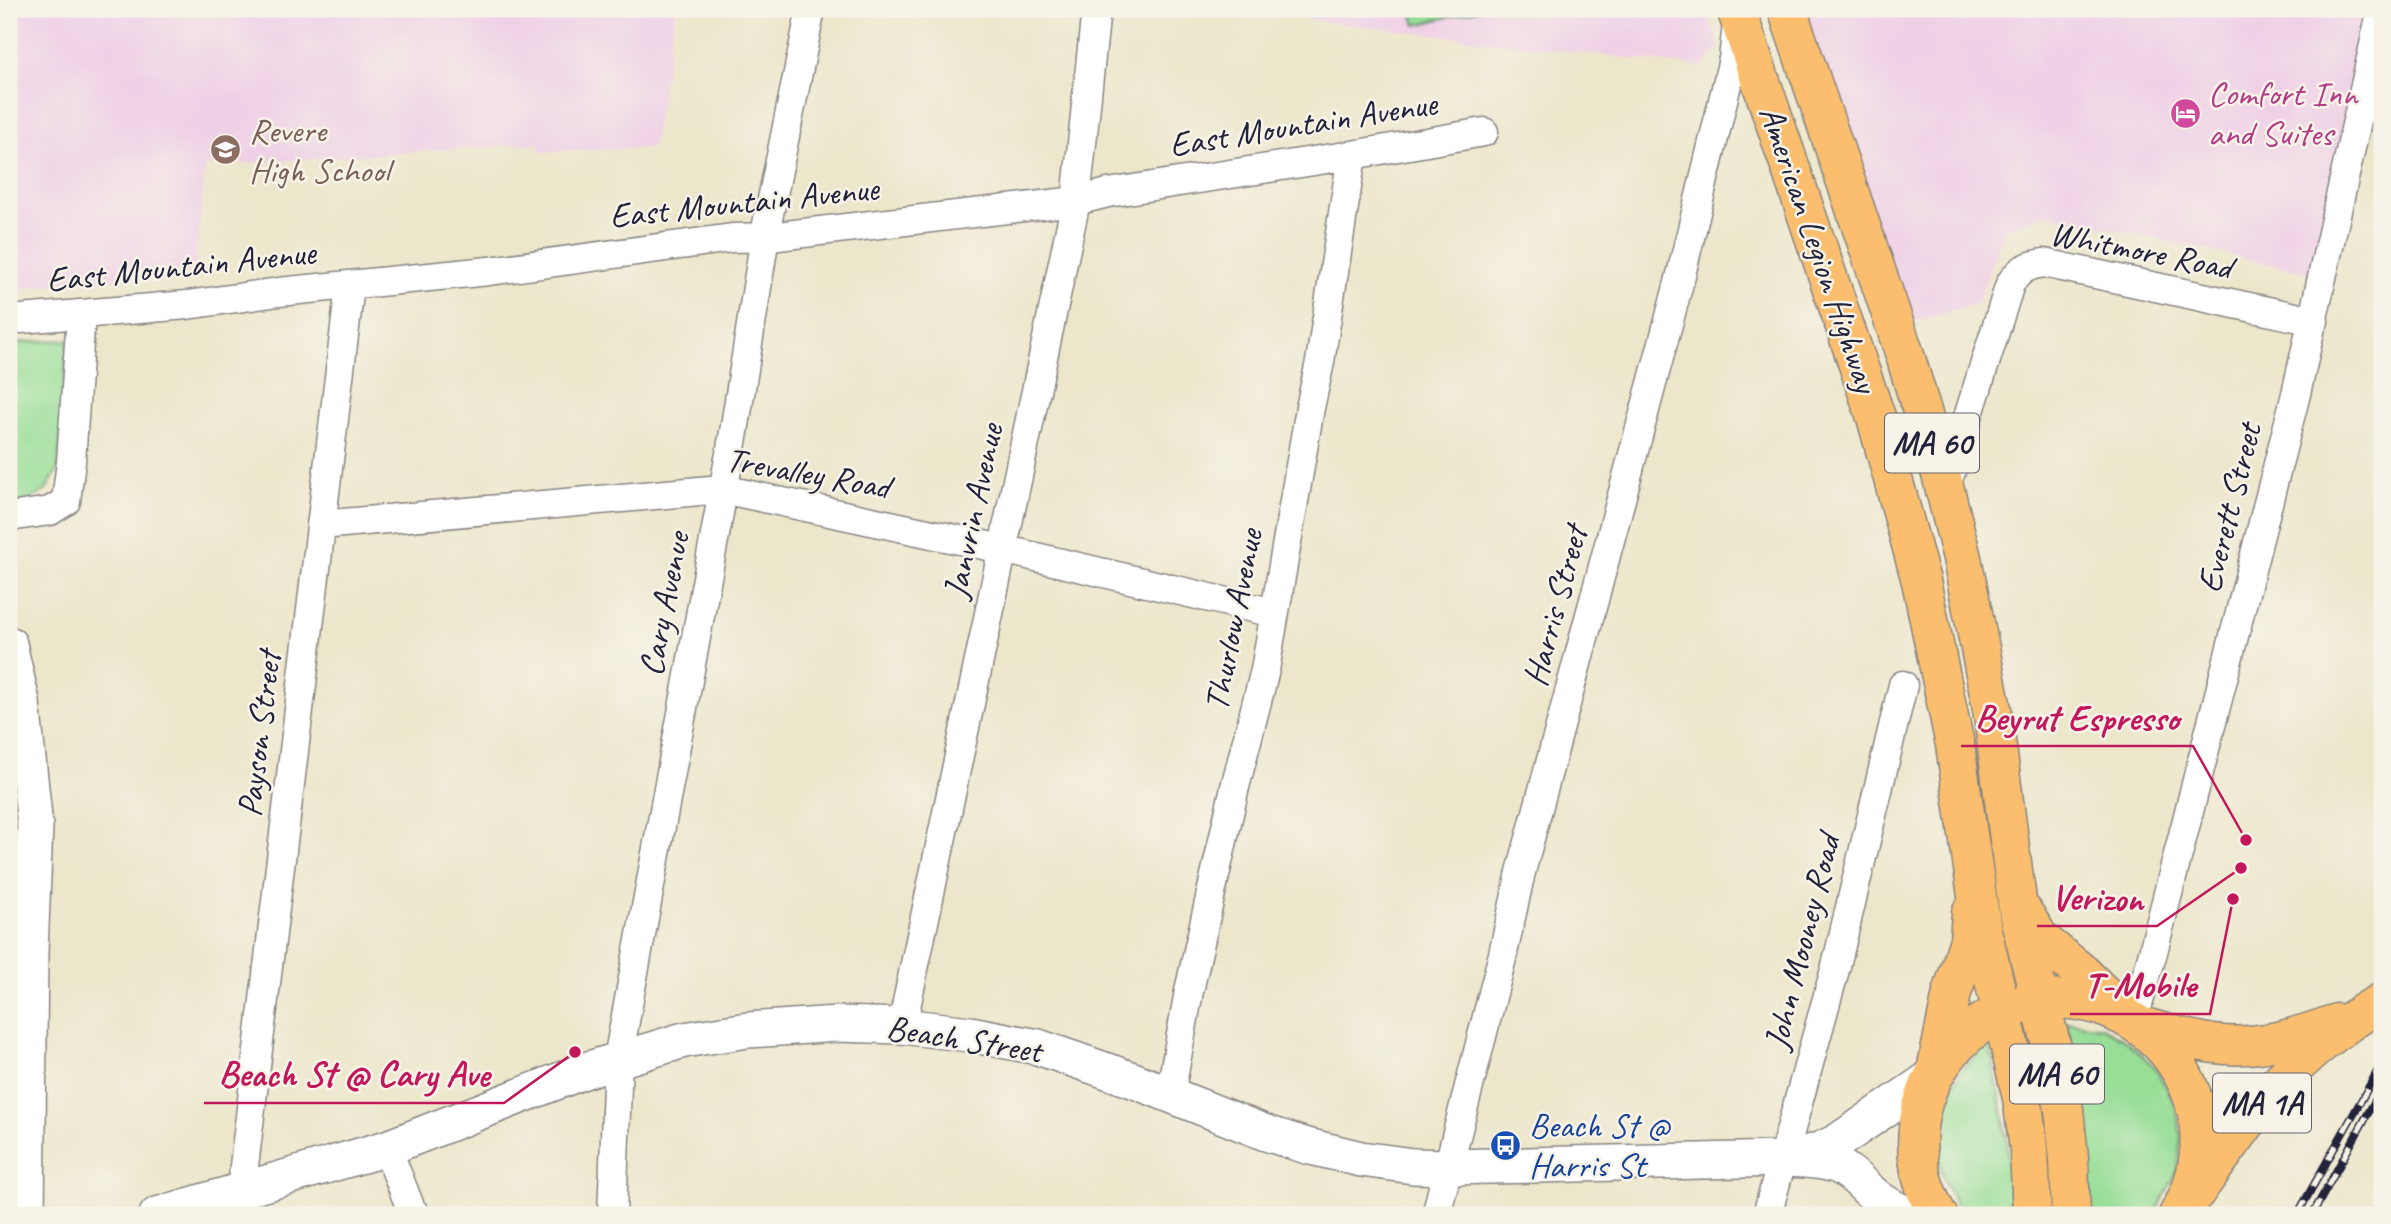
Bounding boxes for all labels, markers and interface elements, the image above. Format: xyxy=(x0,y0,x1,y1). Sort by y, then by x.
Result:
place label: Comfort Inn and Suites xyxy=(2208,71,2359,156)
street label: East Mountain Avenue xyxy=(1166,80,1442,167)
hotel icon: Comfort Inn and Suites xyxy=(2168,96,2202,130)
street label: American Legion Highway xyxy=(1749,100,1890,401)
place label: Revere High School xyxy=(249,108,395,193)
school or university icon: Revere High School xyxy=(209,133,243,167)
street label: East Mountain Avenue xyxy=(607,165,883,238)
street label: Whitmore Road xyxy=(2047,210,2241,291)
street label: East Mountain Avenue xyxy=(44,229,320,302)
road number: MA 60 xyxy=(1885,414,1979,472)
street label: Everett Street xyxy=(2186,416,2272,597)
street label: Janvrin Avenue xyxy=(932,417,1014,604)
street label: Trevalley Road xyxy=(723,437,898,510)
street label: Harris Street xyxy=(1512,517,1599,691)
street label: Thurlow Avenue xyxy=(1193,523,1273,715)
street label: Cary Avenue xyxy=(628,526,700,680)
street label: Payson Street xyxy=(227,644,292,819)
callout: Beyrut Espresso xyxy=(1961,688,2193,746)
text: Beyrut Espresso xyxy=(1975,694,2183,741)
street label: John Mooney Road xyxy=(1753,825,1852,1056)
callout: Verizon xyxy=(2037,868,2157,926)
text: Verizon xyxy=(2051,874,2145,921)
callout: T-Mobile xyxy=(2070,956,2210,1014)
text: T-Mobile xyxy=(2084,961,2199,1008)
street label: Beach Street xyxy=(883,1005,1048,1074)
road number: MA 60 xyxy=(2010,1044,2104,1104)
callout: Beach St @ Cary Ave xyxy=(204,1045,504,1103)
text: Beach St @ Cary Ave xyxy=(218,1050,492,1097)
road number: MA 1A xyxy=(2213,1074,2311,1133)
place label: Beach St @ Harris St xyxy=(1529,1103,1671,1188)
bus stop icon: Beach St @ Harris St xyxy=(1489,1128,1523,1162)

